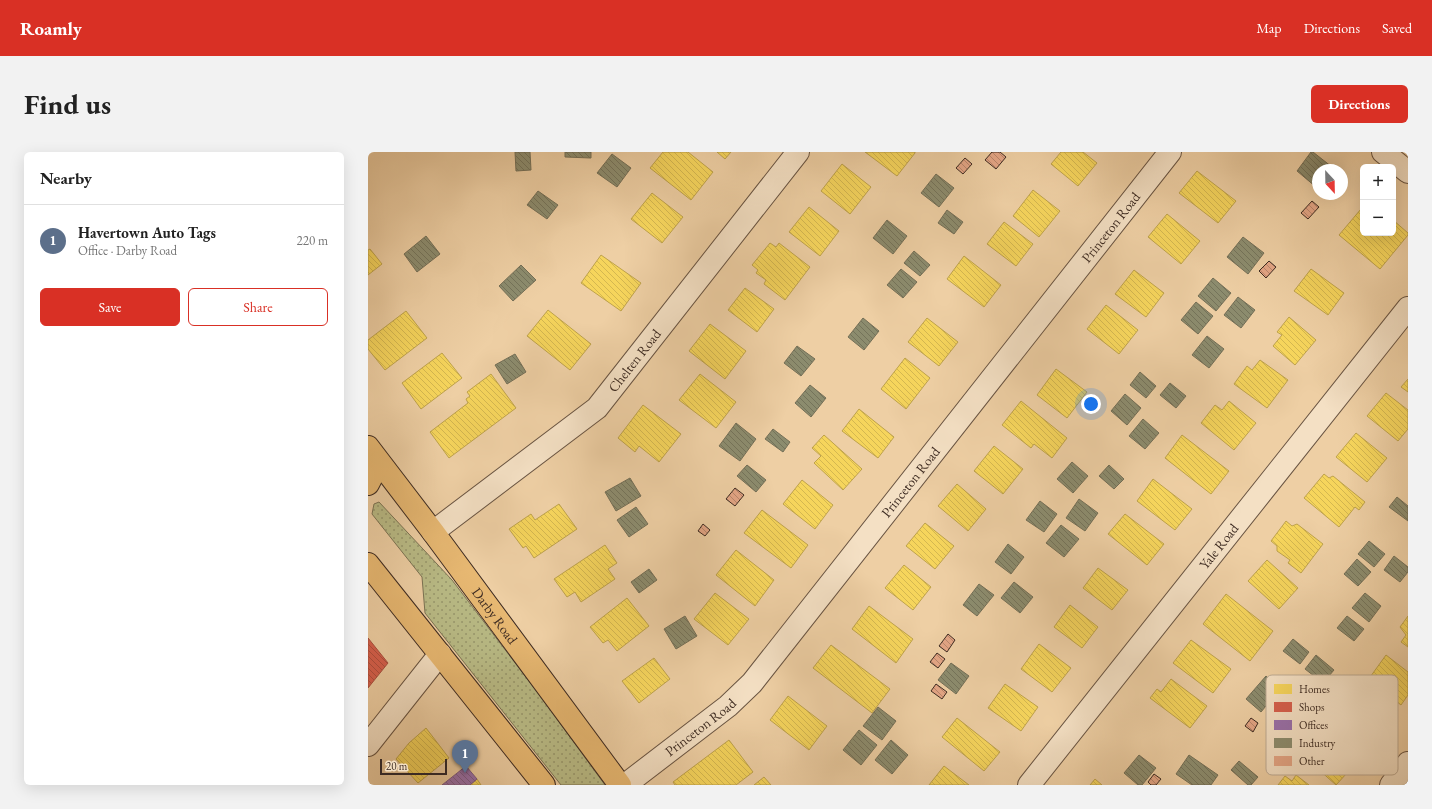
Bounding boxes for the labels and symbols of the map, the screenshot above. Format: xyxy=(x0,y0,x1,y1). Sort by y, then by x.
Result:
north arrow xyxy=(1312,164,1348,200)
street label: Princeton Road xyxy=(1077,188,1145,266)
street label: Chelten Road xyxy=(604,325,665,396)
your location xyxy=(1081,394,1101,414)
street label: Princeton Road xyxy=(877,442,944,521)
street label: Yale Road xyxy=(1195,519,1243,573)
street label: Darby Road xyxy=(468,584,522,648)
legend xyxy=(1266,675,1398,775)
text: Homes xyxy=(1299,682,1330,696)
street label: Princeton Road xyxy=(661,694,740,760)
text: Shops xyxy=(1299,700,1325,714)
text: Offices xyxy=(1299,718,1328,732)
text: Industry xyxy=(1299,736,1336,750)
pin: 1 xyxy=(452,740,478,773)
text: Other xyxy=(1299,754,1325,768)
scale bar xyxy=(380,757,447,776)

